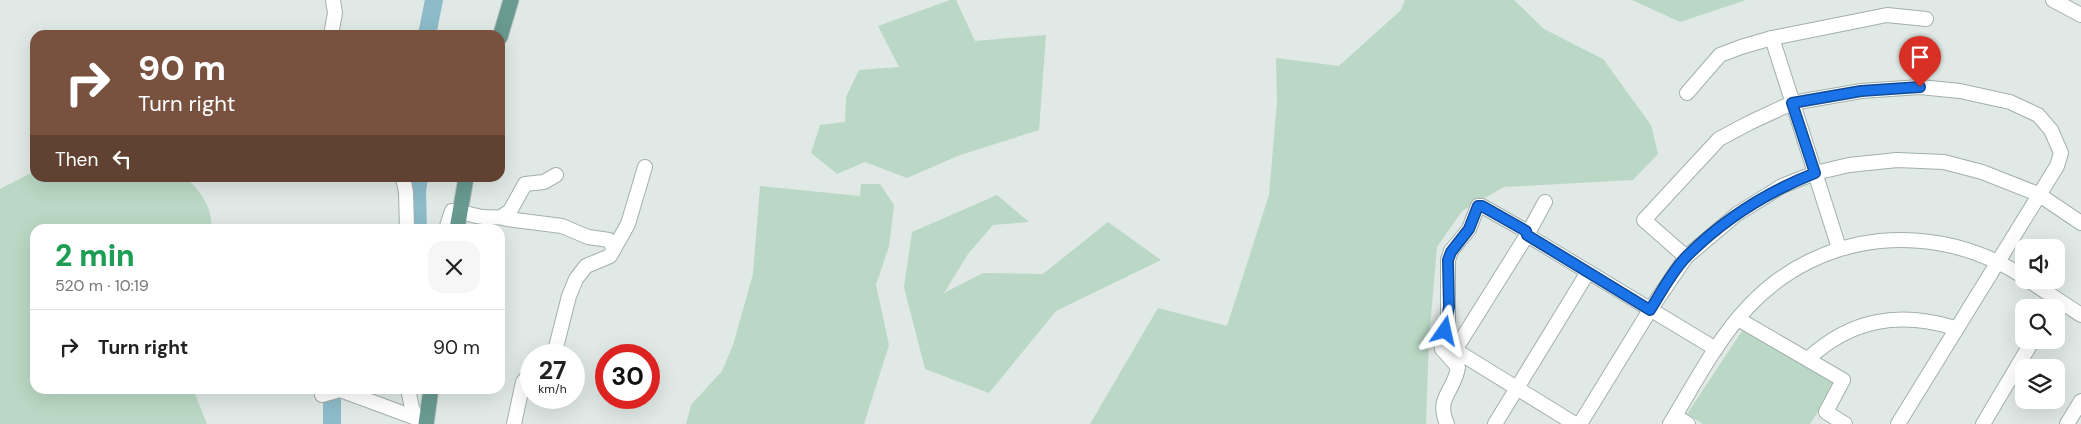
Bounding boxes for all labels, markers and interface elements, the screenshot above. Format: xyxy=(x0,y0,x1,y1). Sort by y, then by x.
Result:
pin xyxy=(1899,36,1941,87)
icon: arrive xyxy=(1906,43,1934,71)
text: 90 m xyxy=(138,45,226,91)
icon: right xyxy=(55,50,120,115)
text: Turn right xyxy=(138,89,235,118)
icon: left xyxy=(108,145,136,173)
text: Then xyxy=(55,147,98,172)
text: 2 min xyxy=(55,236,135,275)
map controls xyxy=(2015,239,2065,409)
button: sound xyxy=(2015,239,2065,289)
button: close xyxy=(428,241,480,293)
text: 520 m · 10:19 xyxy=(55,275,149,296)
button: search xyxy=(2015,299,2065,349)
position arrow xyxy=(1418,304,1470,356)
icon: right xyxy=(55,333,83,361)
text: Turn right xyxy=(98,335,188,360)
text: 90 m xyxy=(433,335,480,360)
speed limit sign: 30 xyxy=(595,344,660,409)
text: 27 xyxy=(539,354,566,387)
button: layers xyxy=(2015,359,2065,409)
text: km/h xyxy=(538,381,567,397)

